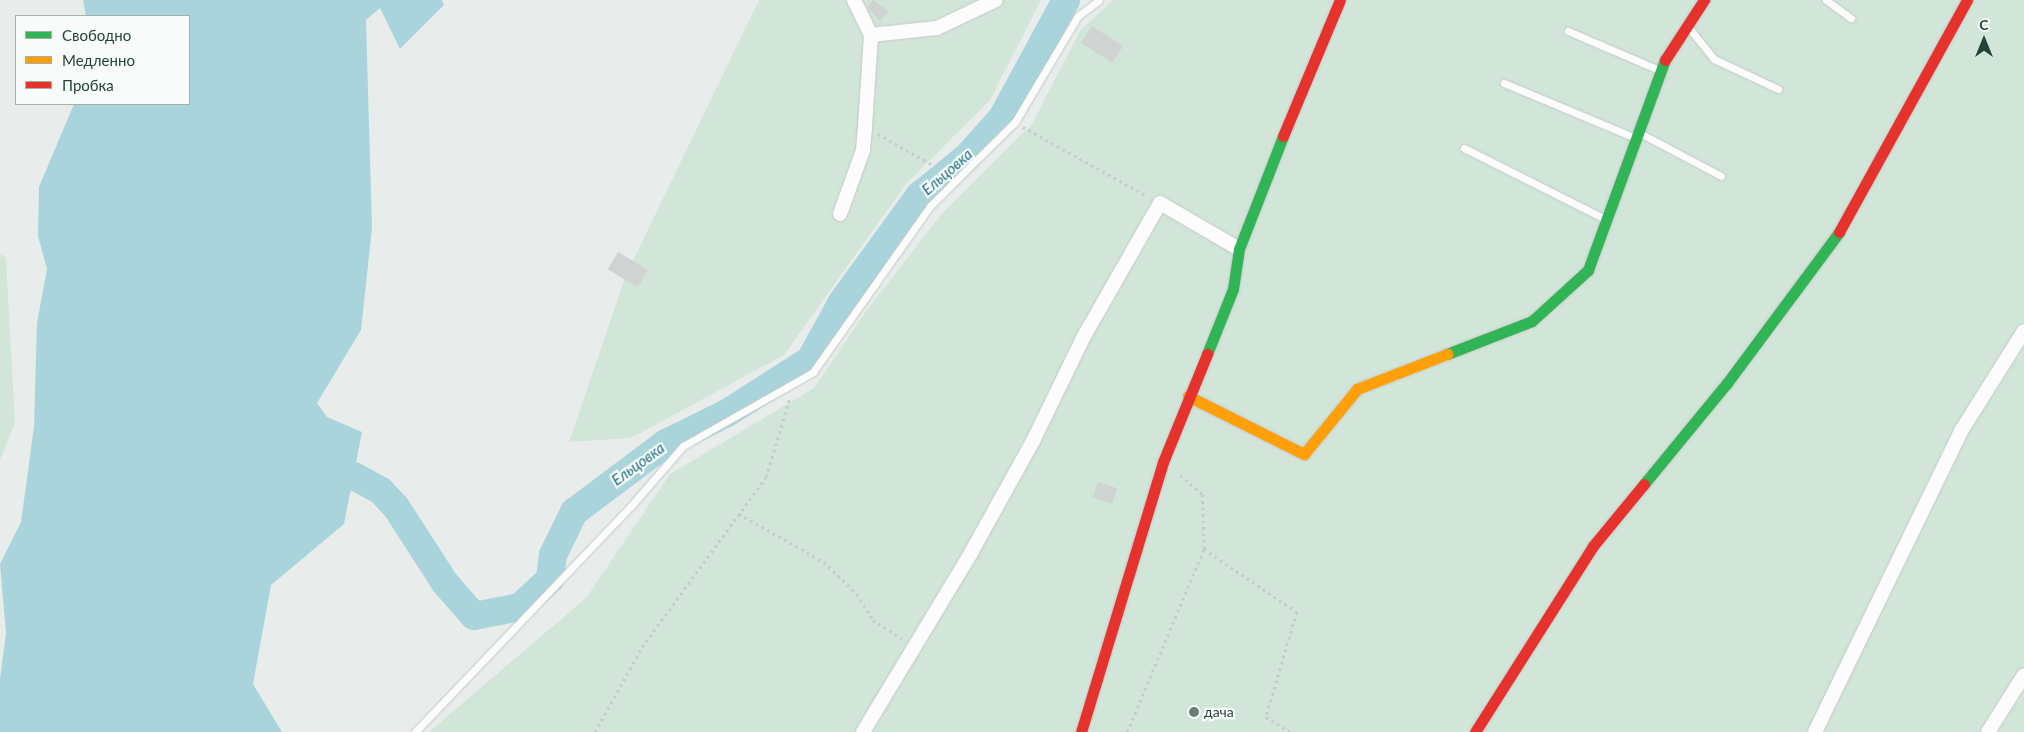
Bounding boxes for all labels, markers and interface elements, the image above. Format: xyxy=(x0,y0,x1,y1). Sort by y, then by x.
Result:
legend xyxy=(15,15,190,105)
north arrow xyxy=(1959,15,2009,65)
text: С xyxy=(1979,16,1989,33)
text: Свободно xyxy=(62,26,131,44)
text: Медленно xyxy=(62,51,135,69)
text: Пробка xyxy=(62,76,114,94)
water label: Ельцовка xyxy=(918,145,976,199)
water label: Ельцовка xyxy=(608,439,668,489)
place label: дача xyxy=(1204,704,1234,720)
marker: дача xyxy=(1188,706,1200,718)

